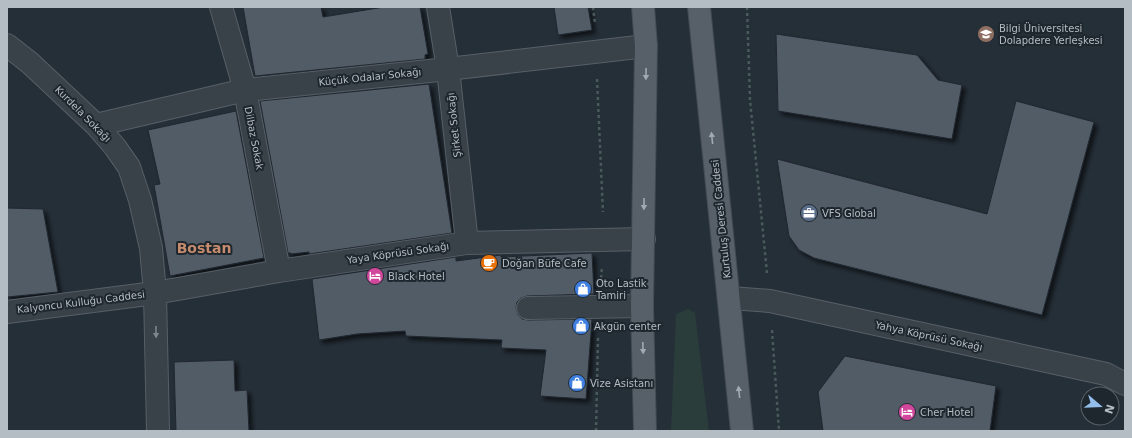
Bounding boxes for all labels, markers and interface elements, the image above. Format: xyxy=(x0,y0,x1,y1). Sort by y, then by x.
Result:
place label: Bilgi Üniversitesi Dolapdere Yerleşkesi xyxy=(999,22,1103,46)
school or university icon: Bilgi Üniversitesi Dolapdere Yerleşkesi xyxy=(976,24,996,44)
street label: Küçük Odalar Sokağı xyxy=(318,66,422,88)
one-way arrow xyxy=(643,68,649,81)
street label: Kurdela Sokağı xyxy=(53,84,113,144)
street label: Şirket Sokağı xyxy=(445,92,463,158)
street label: Dilbaz Sokak xyxy=(242,105,266,171)
one-way arrow xyxy=(709,132,715,144)
street label: Kurtuluş Deresi Caddesi xyxy=(709,159,733,279)
one-way arrow xyxy=(641,198,647,211)
office icon: VFS Global xyxy=(799,203,819,223)
place label: VFS Global xyxy=(822,208,876,219)
district label: Bostan xyxy=(177,240,231,256)
street label: Yaya Köprüsü Sokağı xyxy=(345,240,450,266)
cafe icon: Doğan Büfe Cafe xyxy=(479,253,499,273)
place label: Doğan Büfe Cafe xyxy=(502,258,587,269)
hotel icon: Black Hotel xyxy=(365,266,385,286)
place label: Black Hotel xyxy=(388,271,445,282)
place label: Oto Lastik Tamiri xyxy=(595,278,647,301)
shop icon: Oto Lastik Tamiri xyxy=(573,279,593,299)
street label: Kalyoncu Kulluğu Caddesi xyxy=(16,289,146,315)
shop icon: Akgün center xyxy=(571,316,591,336)
street label: Yahya Köprüsü Sokağı xyxy=(873,319,984,353)
place label: Akgün center xyxy=(594,321,662,332)
one-way arrow xyxy=(153,326,159,339)
one-way arrow xyxy=(640,342,646,355)
shop icon: Vize Asistanı xyxy=(567,373,587,393)
place label: Vize Asistanı xyxy=(590,378,653,389)
one-way arrow xyxy=(735,386,742,398)
north arrow xyxy=(1080,386,1120,426)
hotel icon: Cher Hotel xyxy=(897,402,917,422)
text: N xyxy=(1101,403,1117,416)
place label: Cher Hotel xyxy=(920,407,973,418)

